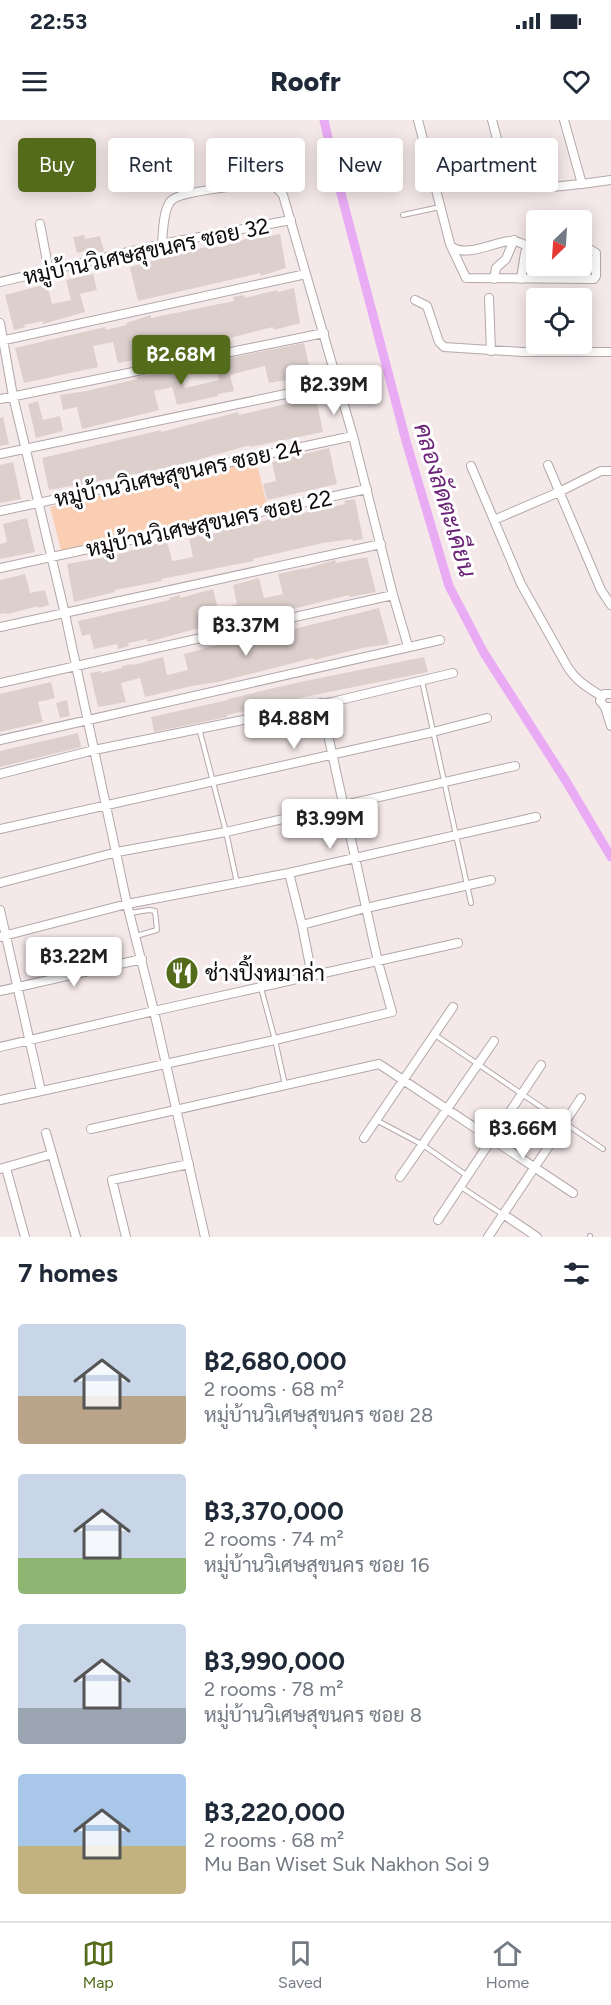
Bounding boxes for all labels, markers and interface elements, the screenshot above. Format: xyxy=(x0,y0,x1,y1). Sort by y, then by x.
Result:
text: 22:53 xyxy=(30,8,87,35)
icon: menu xyxy=(18,65,51,98)
text: Roofr xyxy=(270,65,341,98)
icon: heart xyxy=(560,65,593,98)
chip: Buy xyxy=(18,138,96,192)
chip: Rent xyxy=(108,138,194,192)
chip: Filters xyxy=(206,138,305,192)
chip: New xyxy=(317,138,403,192)
chip: Apartment xyxy=(415,138,558,192)
north arrow xyxy=(526,210,592,276)
map controls xyxy=(526,210,592,354)
street label: หมู่บ้านวิเศษสุขนคร ซอย 32 xyxy=(21,211,272,293)
button: locate xyxy=(526,288,592,354)
pin: ฿2.68M xyxy=(132,335,230,386)
text: ฿2.68M xyxy=(146,342,216,366)
pin: ฿2.39M xyxy=(285,365,383,416)
text: ฿2.39M xyxy=(300,372,368,396)
water label: คลองลัดตะเคียน xyxy=(408,419,483,581)
street label: หมู่บ้านวิเศษสุขนคร ซอย 24 xyxy=(52,433,305,515)
street label: หมู่บ้านวิเศษสุขนคร ซอย 22 xyxy=(83,483,335,565)
pin: ฿3.37M xyxy=(197,606,295,657)
text: ฿3.37M xyxy=(212,613,280,637)
pin: ฿4.88M xyxy=(245,699,343,750)
text: ฿4.88M xyxy=(258,706,330,730)
pin: ฿3.99M xyxy=(281,799,379,850)
text: ฿3.99M xyxy=(296,806,364,830)
pin: ฿3.22M xyxy=(25,937,123,988)
text: ฿3.22M xyxy=(40,944,108,968)
restaurant icon: ช่างปิ้งหมาล่า xyxy=(164,955,200,991)
place label: ช่างปิ้งหมาล่า xyxy=(205,955,325,987)
pin: ฿3.66M xyxy=(474,1109,572,1160)
text: ฿3.66M xyxy=(489,1116,557,1140)
text: 7 homes xyxy=(18,1257,118,1289)
icon: filters xyxy=(560,1257,593,1290)
text: ฿2,680,000 xyxy=(204,1345,346,1377)
icon: home xyxy=(66,1348,138,1420)
text: 2 rooms · 68 m² xyxy=(204,1377,344,1401)
text: หมู่บ้านวิเศษสุขนคร ซอย 28 xyxy=(204,1403,433,1427)
text: ฿3,370,000 xyxy=(204,1495,344,1527)
icon: home xyxy=(66,1498,138,1570)
text: 2 rooms · 74 m² xyxy=(204,1527,344,1551)
text: หมู่บ้านวิเศษสุขนคร ซอย 16 xyxy=(204,1553,429,1577)
text: ฿3,990,000 xyxy=(204,1645,345,1677)
icon: home xyxy=(66,1648,138,1720)
text: 2 rooms · 78 m² xyxy=(204,1677,344,1701)
text: หมู่บ้านวิเศษสุขนคร ซอย 8 xyxy=(204,1703,422,1727)
text: ฿3,220,000 xyxy=(204,1796,345,1828)
icon: home xyxy=(66,1798,138,1870)
text: 2 rooms · 68 m² xyxy=(204,1828,344,1852)
text: Mu Ban Wiset Suk Nakhon Soi 9 xyxy=(204,1852,489,1876)
tab: Map xyxy=(82,1937,115,1992)
tab: Saved xyxy=(278,1937,322,1992)
tab: Home xyxy=(486,1937,529,1992)

